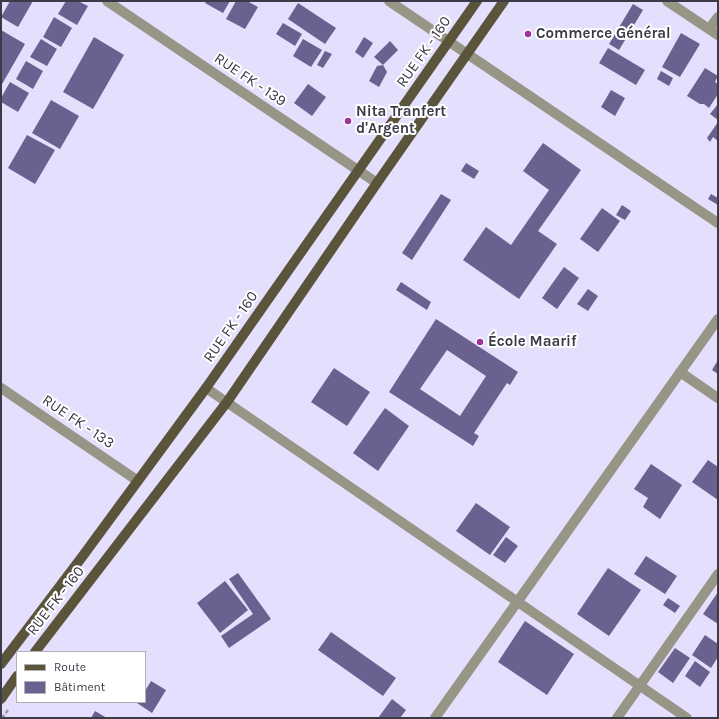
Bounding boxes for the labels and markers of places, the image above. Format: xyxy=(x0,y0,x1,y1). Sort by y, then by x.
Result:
place label: Commerce Général xyxy=(536,25,671,43)
marker: Commerce Général xyxy=(523,29,533,39)
place label: Nita Tranfert d'Argent xyxy=(356,103,446,138)
marker: Nita Tranfert d'Argent xyxy=(343,116,353,126)
place label: École Maarif xyxy=(488,333,577,351)
marker: École Maarif xyxy=(475,337,485,347)

